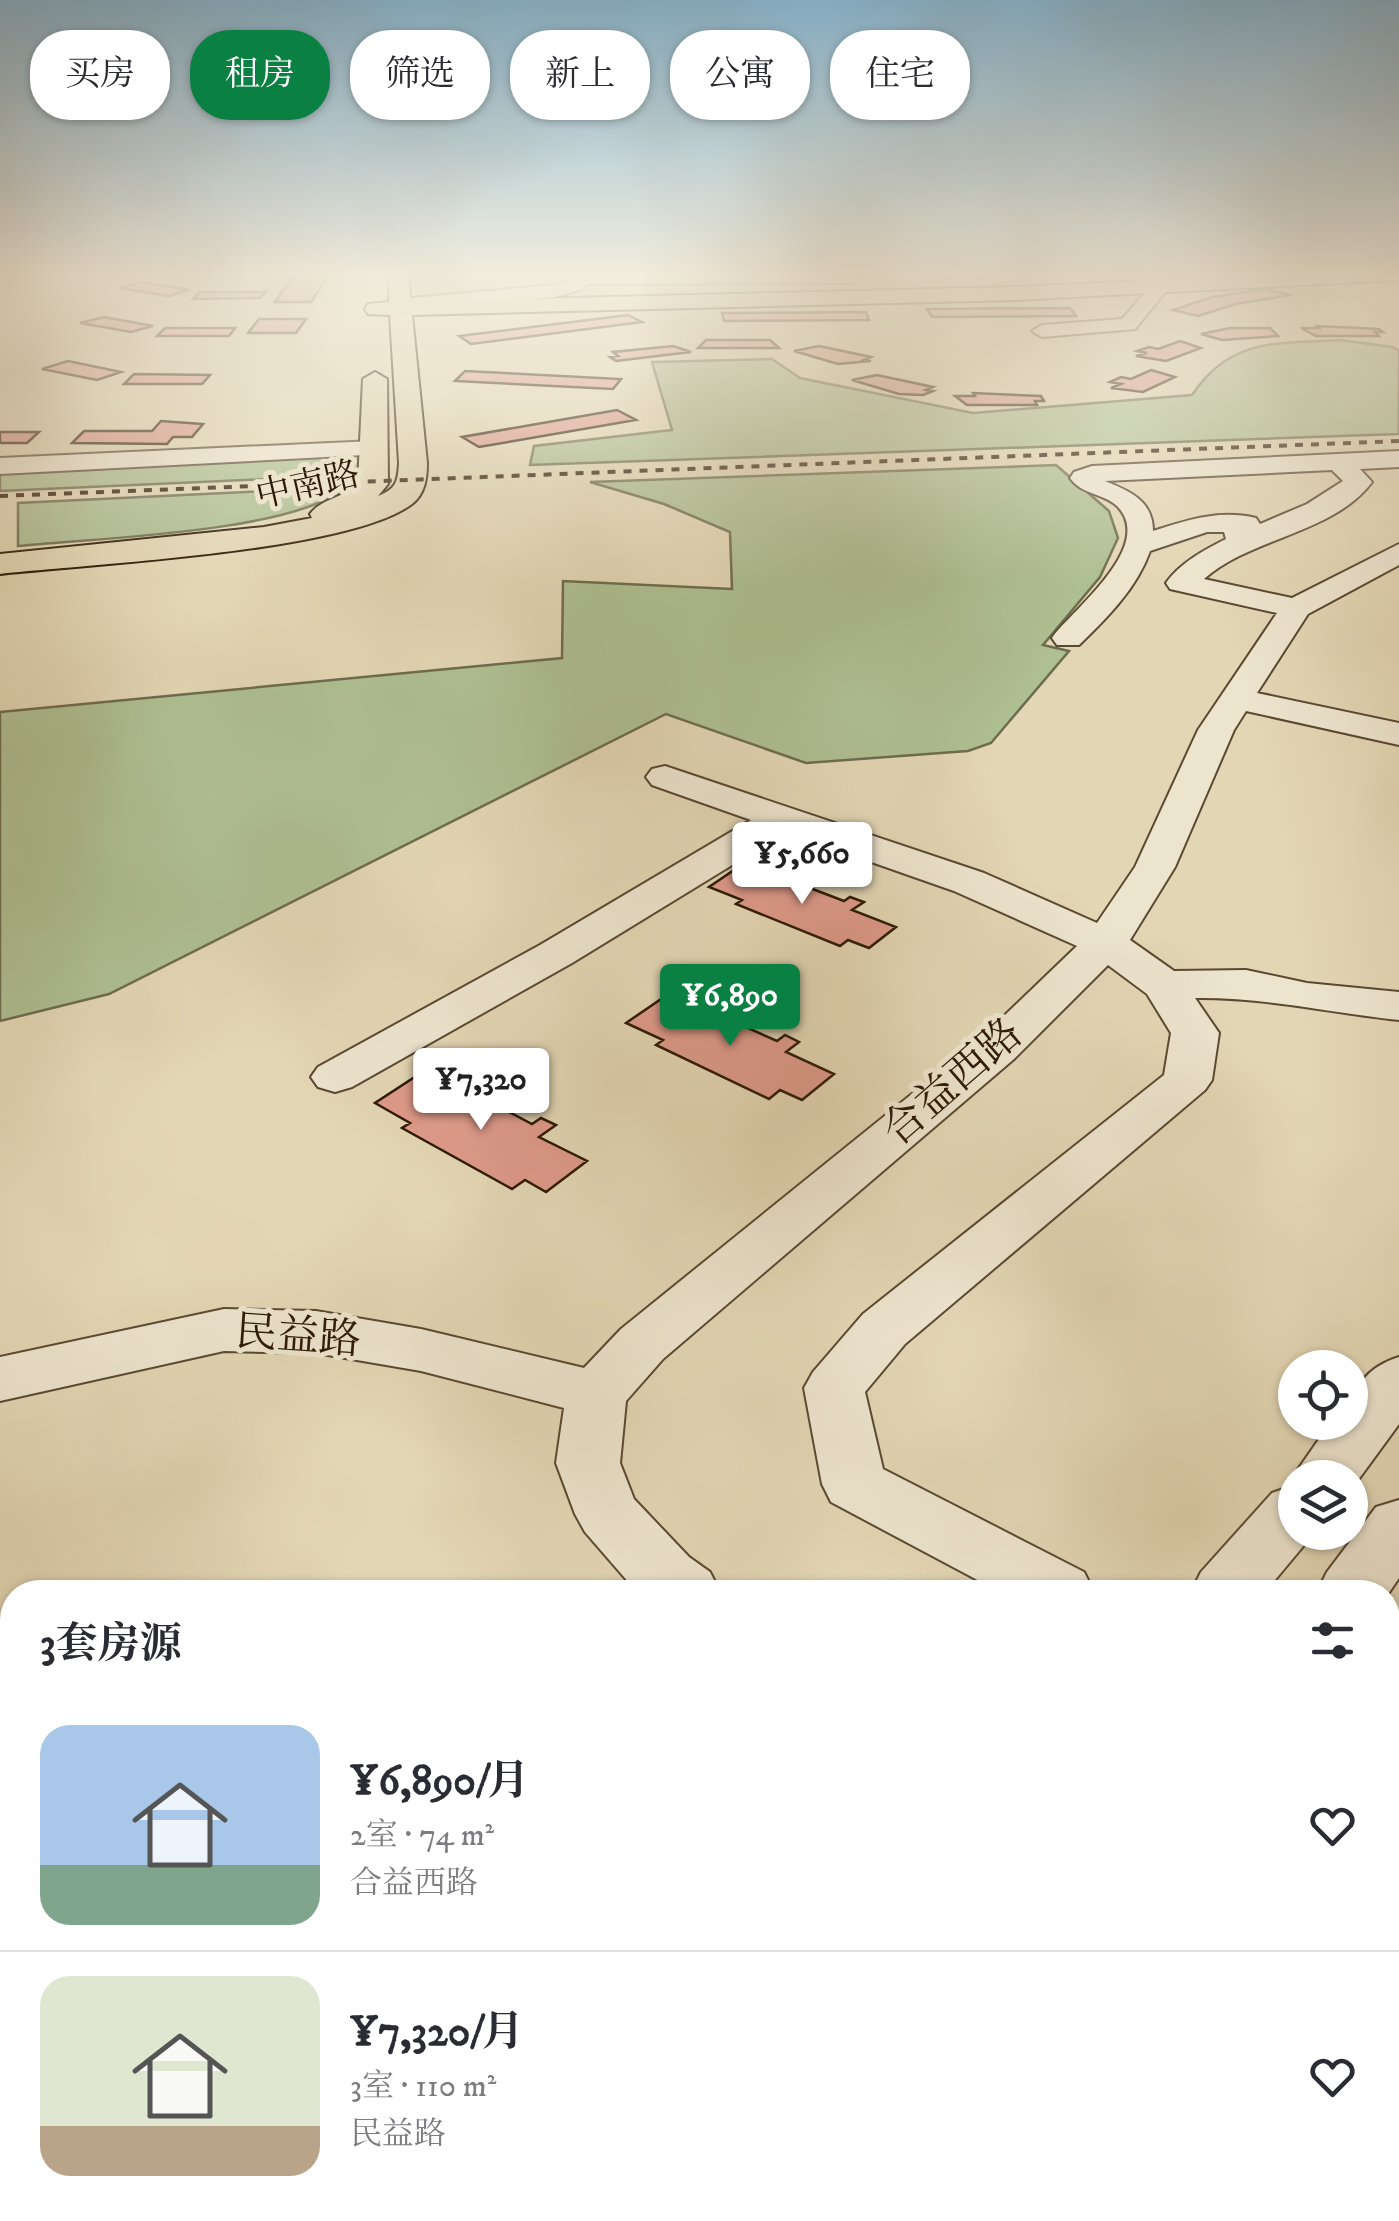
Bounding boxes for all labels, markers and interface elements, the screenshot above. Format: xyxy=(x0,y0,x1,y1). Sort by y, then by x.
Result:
chip: 买房 xyxy=(30,30,170,120)
chip: 租房 xyxy=(190,30,330,120)
chip: 筛选 xyxy=(350,30,490,120)
chip: 新上 xyxy=(510,30,650,120)
chip: 公寓 xyxy=(670,30,810,120)
chip: 住宅 xyxy=(830,30,970,120)
street label: 中南路 xyxy=(252,453,364,519)
pin: ¥5,660 xyxy=(721,822,883,907)
text: ¥5,660 xyxy=(754,834,850,874)
pin: ¥6,890 xyxy=(649,964,811,1049)
text: ¥6,890 xyxy=(682,976,778,1016)
street label: 合益西路 xyxy=(873,1008,1033,1158)
pin: ¥7,320 xyxy=(400,1048,562,1133)
text: ¥7,320 xyxy=(435,1060,527,1100)
street label: 民益路 xyxy=(233,1307,363,1367)
map controls xyxy=(1278,1350,1368,1550)
button: locate xyxy=(1278,1350,1368,1440)
button: layers xyxy=(1278,1460,1368,1550)
icon: filters xyxy=(1305,1613,1360,1668)
text: 3套房源 xyxy=(40,1619,182,1671)
text: ¥6,890/月 xyxy=(350,1756,529,1808)
icon: home xyxy=(120,1765,240,1885)
icon: heart xyxy=(1305,1798,1360,1853)
text: 2室 · 74 m² xyxy=(350,1816,494,1856)
text: 合益西路 xyxy=(350,1864,478,1904)
text: ¥7,320/月 xyxy=(350,2007,524,2059)
icon: home xyxy=(120,2016,240,2136)
icon: heart xyxy=(1305,2049,1360,2104)
text: 3室 · 110 m² xyxy=(350,2067,496,2107)
text: 民益路 xyxy=(350,2115,446,2155)

